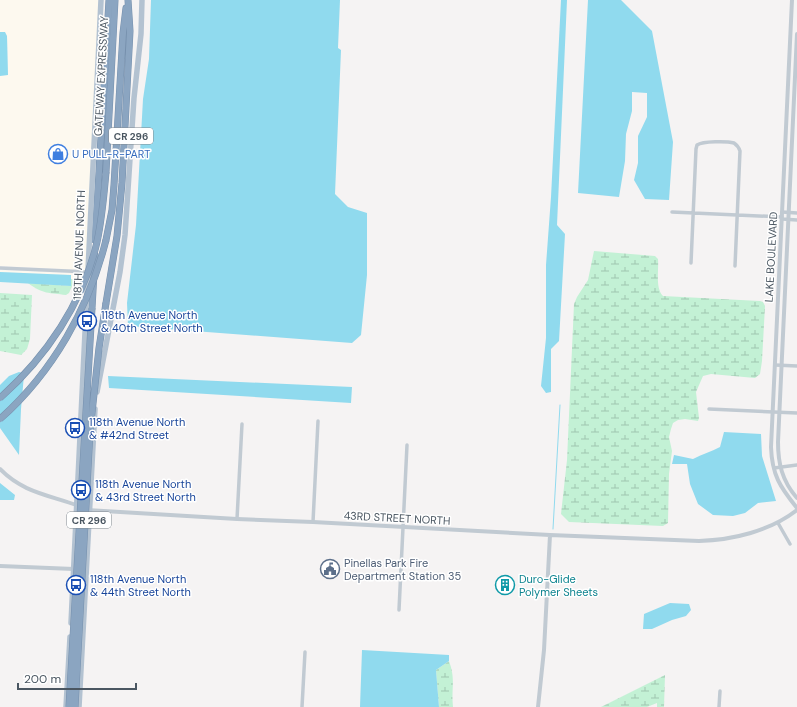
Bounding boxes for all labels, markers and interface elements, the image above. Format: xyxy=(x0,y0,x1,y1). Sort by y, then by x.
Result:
street label: GATEWAY EXPRESSWAY xyxy=(91,15,111,136)
road number: CR 296 xyxy=(109,128,153,144)
shop icon: U PULL-R-PART xyxy=(47,143,69,165)
place label: U PULL-R-PART xyxy=(72,147,150,161)
street label: 118TH AVENUE NORTH xyxy=(70,190,88,300)
street label: LAKE BOULEVARD xyxy=(762,211,780,303)
place label: 118th Avenue North & 40th Street North xyxy=(101,308,203,335)
bus stop icon: 118th Avenue North & 40th Street North xyxy=(76,310,98,332)
place label: 118th Avenue North & #42nd Street xyxy=(89,415,185,442)
bus stop icon: 118th Avenue North & #42nd Street xyxy=(64,417,86,439)
place label: 118th Avenue North & 43rd Street North xyxy=(95,477,196,504)
bus stop icon: 118th Avenue North & 43rd Street North xyxy=(70,479,92,501)
street label: 43RD STREET NORTH xyxy=(343,508,451,528)
road number: CR 296 xyxy=(67,512,111,528)
place label: Pinellas Park Fire Department Station 35 xyxy=(344,556,461,583)
public building icon: Pinellas Park Fire Department Station 35 xyxy=(319,558,341,580)
place label: 118th Avenue North & 44th Street North xyxy=(90,572,191,599)
place label: Duro-Glide Polymer Sheets xyxy=(519,572,598,599)
bus stop icon: 118th Avenue North & 44th Street North xyxy=(65,574,87,596)
building icon: Duro-Glide Polymer Sheets xyxy=(494,574,516,596)
scale bar xyxy=(18,665,136,691)
text: 200 m xyxy=(24,671,61,687)

